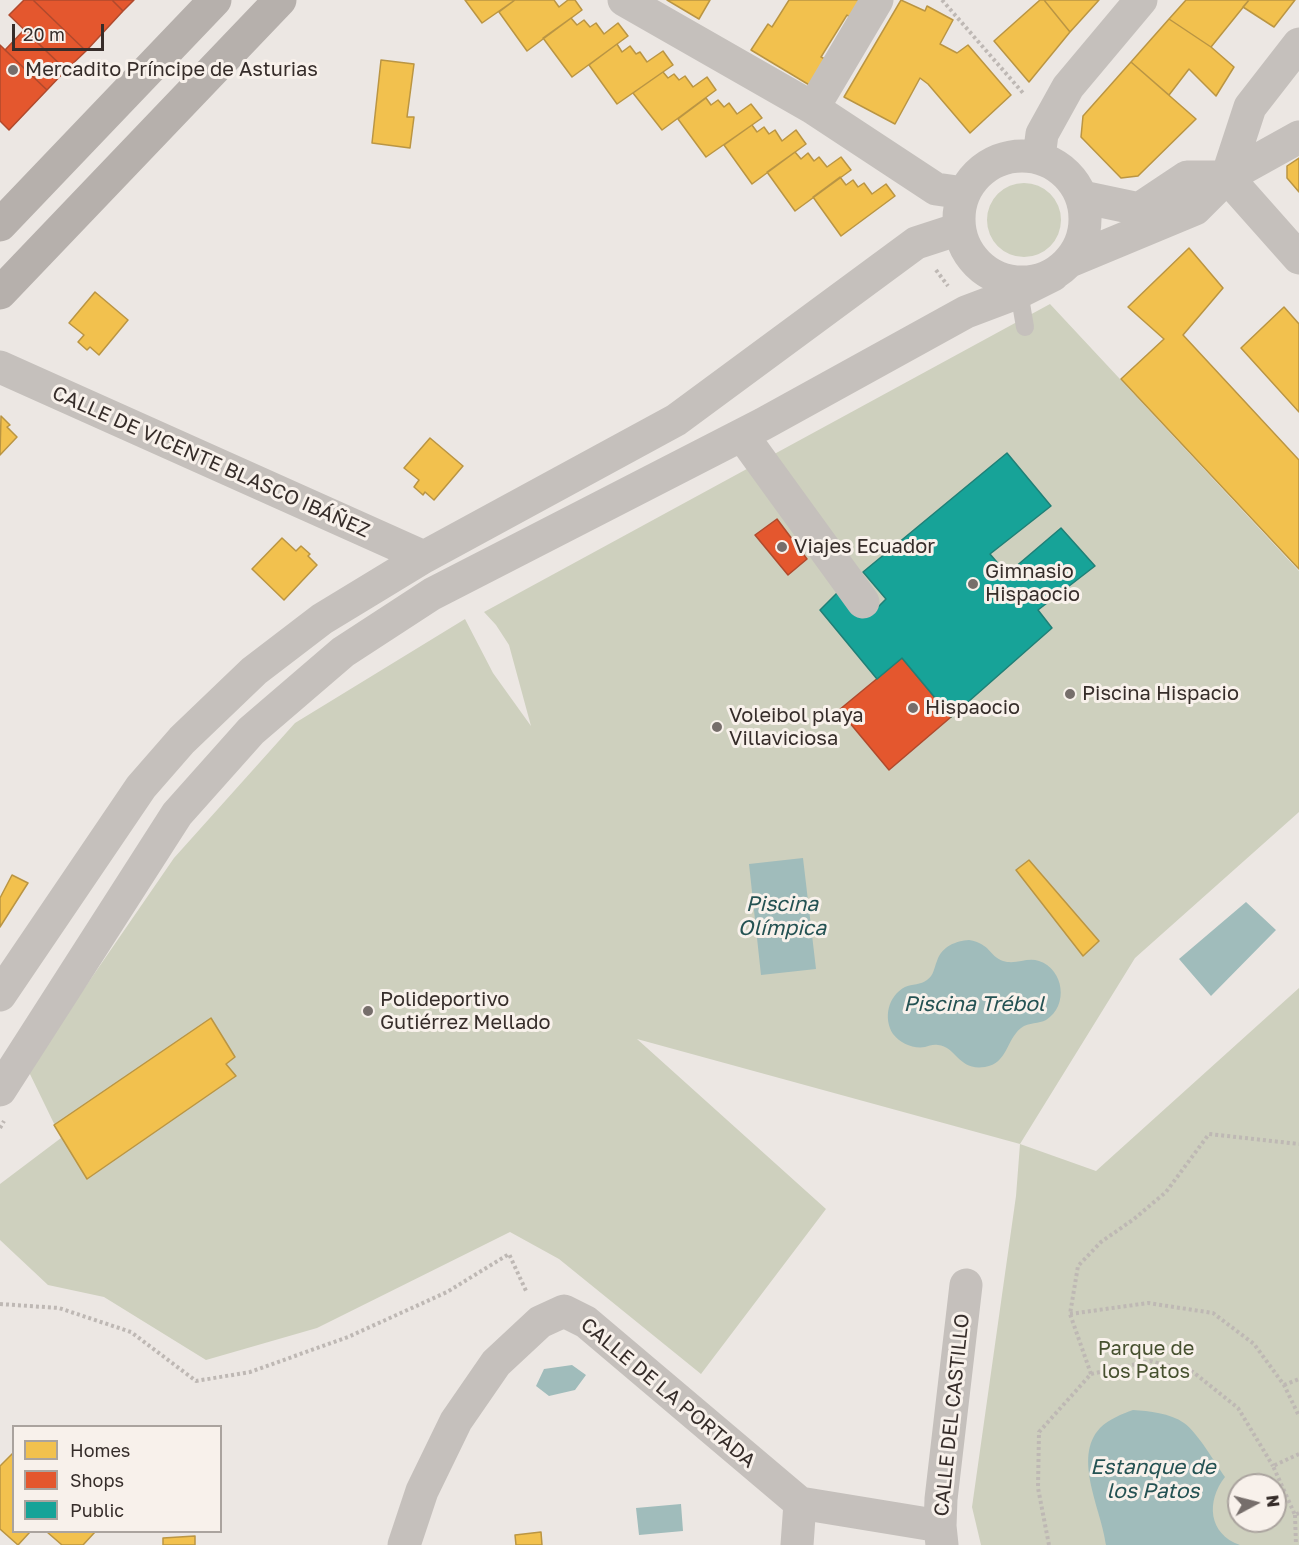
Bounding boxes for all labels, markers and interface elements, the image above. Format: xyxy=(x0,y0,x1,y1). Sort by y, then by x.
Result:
scale bar xyxy=(15,12,106,50)
text: 20 m xyxy=(23,23,65,45)
place label: Mercadito Príncipe de Asturias xyxy=(25,58,318,82)
marker: Mercadito Príncipe de Asturias xyxy=(6,63,20,77)
street label: CALLE DE VICENTE BLASCO IBÁÑEZ xyxy=(49,381,373,543)
place label: Viajes Ecuador xyxy=(794,535,935,559)
marker: Viajes Ecuador xyxy=(775,540,789,554)
place label: Gimnasio Hispaocio xyxy=(985,560,1080,607)
marker: Gimnasio Hispaocio xyxy=(966,577,980,591)
place label: Piscina Hispacio xyxy=(1082,682,1239,706)
marker: Piscina Hispacio xyxy=(1063,687,1077,701)
place label: Hispaocio xyxy=(925,696,1020,720)
marker: Hispaocio xyxy=(906,701,920,715)
place label: Voleibol playa Villaviciosa xyxy=(729,704,864,751)
marker: Voleibol playa Villaviciosa xyxy=(710,720,724,734)
water label: Piscina Olímpica xyxy=(738,891,826,941)
place label: Polideportivo Gutiérrez Mellado xyxy=(380,988,551,1035)
water label: Piscina Trébol xyxy=(903,991,1045,1017)
marker: Polideportivo Gutiérrez Mellado xyxy=(361,1004,375,1018)
street label: CALLE DEL CASTILLO xyxy=(929,1312,975,1518)
street label: CALLE DE LA PORTADA xyxy=(576,1313,760,1473)
park label: Parque de los Patos xyxy=(1098,1337,1194,1384)
legend xyxy=(12,1425,222,1533)
text: Homes xyxy=(70,1439,130,1461)
water label: Estanque de los Patos xyxy=(1090,1454,1216,1504)
text: Shops xyxy=(70,1469,124,1491)
north arrow xyxy=(1227,1473,1287,1533)
text: N xyxy=(1262,1494,1284,1508)
text: Public xyxy=(70,1499,124,1521)

